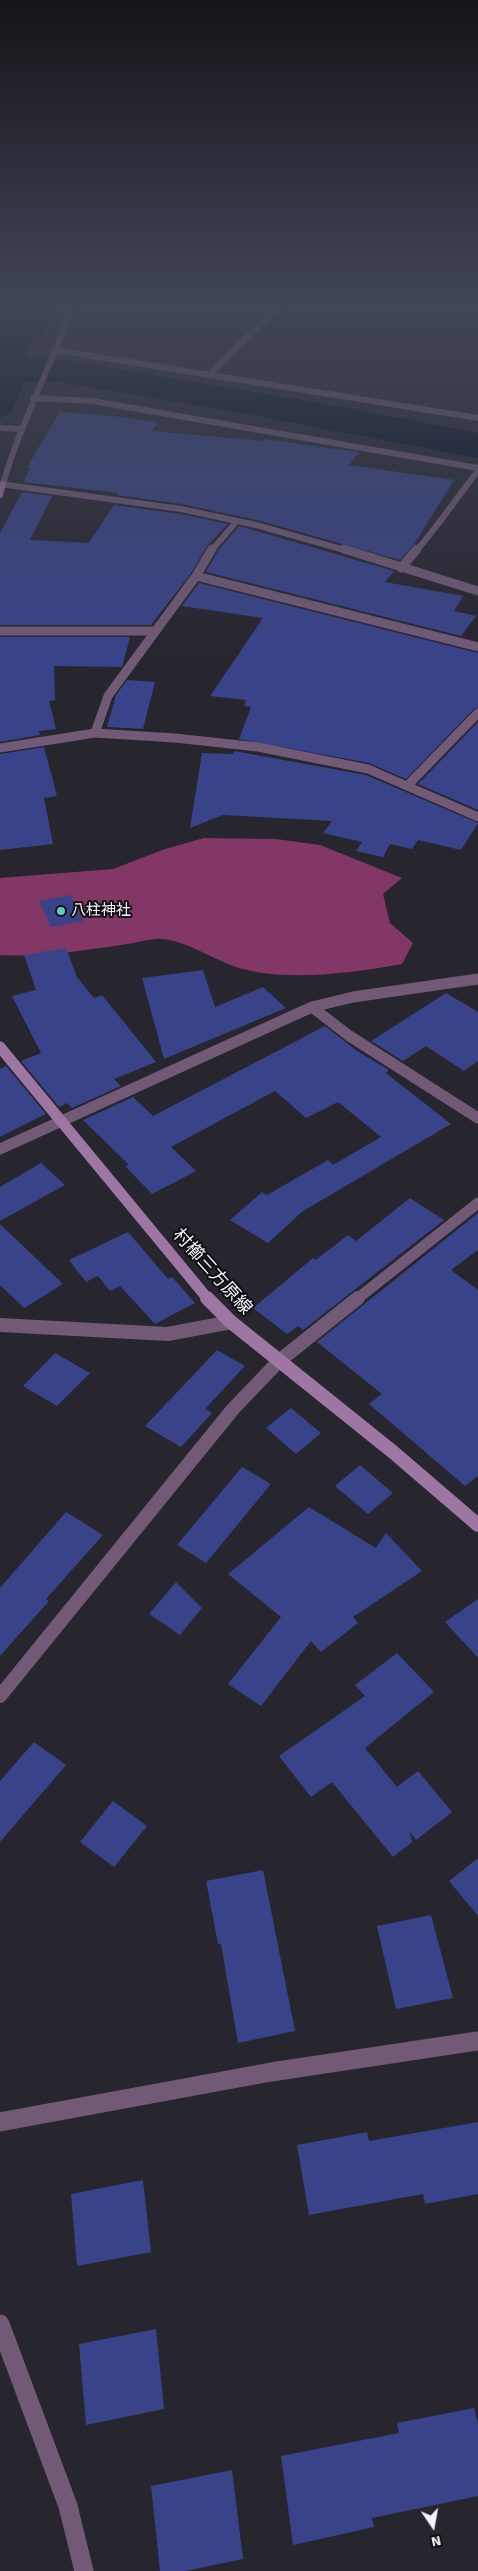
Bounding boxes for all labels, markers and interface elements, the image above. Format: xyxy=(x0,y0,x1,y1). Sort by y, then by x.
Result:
place label: 八柱神社 xyxy=(71,902,131,920)
marker: 八柱神社 xyxy=(55,905,67,917)
street label: 村櫛三方原線 xyxy=(168,1225,256,1319)
north arrow xyxy=(408,2501,458,2551)
text: N xyxy=(430,2532,443,2550)

